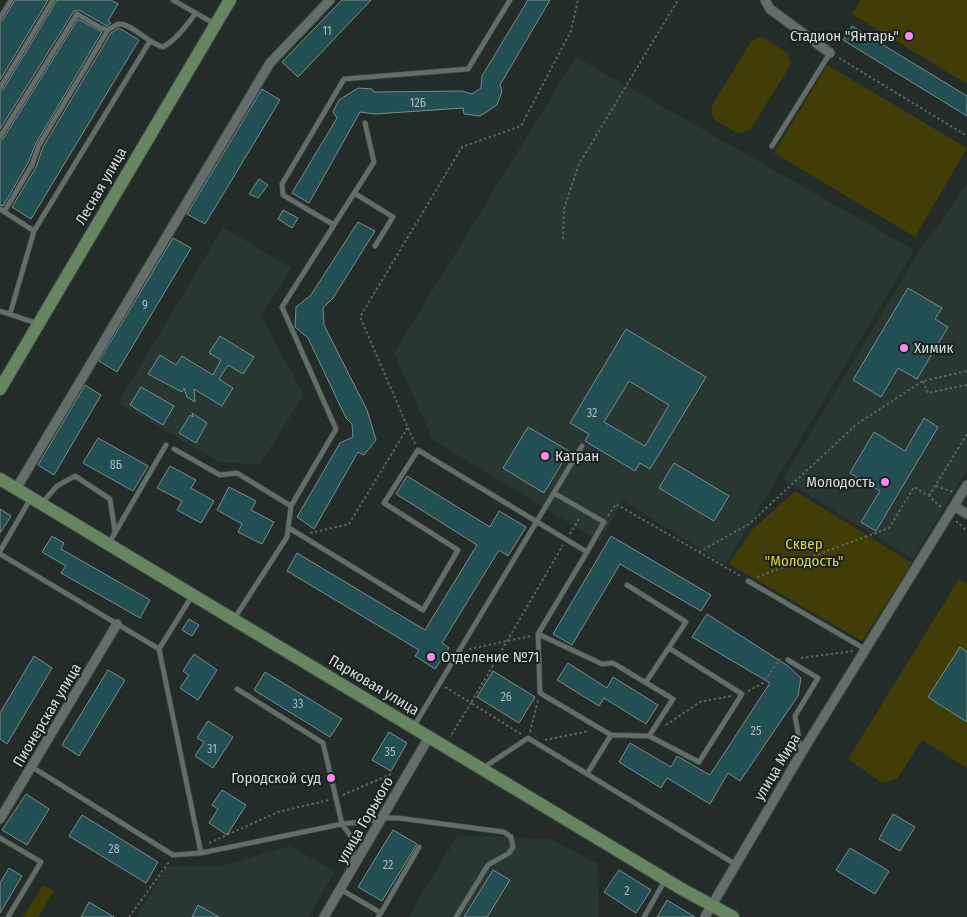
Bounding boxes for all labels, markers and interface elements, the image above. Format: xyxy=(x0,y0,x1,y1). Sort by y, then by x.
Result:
house number: 11 xyxy=(322,24,332,38)
place label: Стадион "Янтарь" xyxy=(790,27,899,45)
marker: Стадион "Янтарь" xyxy=(903,30,915,42)
house number: 12Б xyxy=(410,96,426,110)
street label: Лесная улица xyxy=(72,144,130,228)
house number: 9 xyxy=(142,298,148,312)
place label: Химик xyxy=(914,339,954,357)
marker: Химик xyxy=(898,342,910,354)
house number: 32 xyxy=(587,406,597,420)
place label: Катран xyxy=(555,447,599,465)
marker: Катран xyxy=(539,450,551,462)
house number: 8Б xyxy=(110,458,122,472)
place label: Молодость xyxy=(806,473,875,491)
marker: Молодость xyxy=(879,476,891,488)
park label: Сквер "Молодость" xyxy=(765,535,843,570)
place label: Отделение №71 xyxy=(441,648,539,666)
street label: Парковая улица xyxy=(325,651,423,719)
marker: Отделение №71 xyxy=(425,651,437,663)
street label: Пионерская улица xyxy=(9,660,85,770)
house number: 26 xyxy=(500,690,512,704)
house number: 33 xyxy=(293,697,303,711)
house number: 25 xyxy=(751,724,762,738)
street label: улица Мира xyxy=(750,730,804,804)
house number: 31 xyxy=(207,742,217,756)
house number: 35 xyxy=(385,745,396,759)
place label: Городской суд xyxy=(231,769,321,787)
marker: Городской суд xyxy=(325,772,337,784)
street label: улица Горького xyxy=(333,773,397,867)
house number: 28 xyxy=(108,842,120,856)
house number: 22 xyxy=(383,858,393,872)
house number: 2 xyxy=(624,884,630,898)

